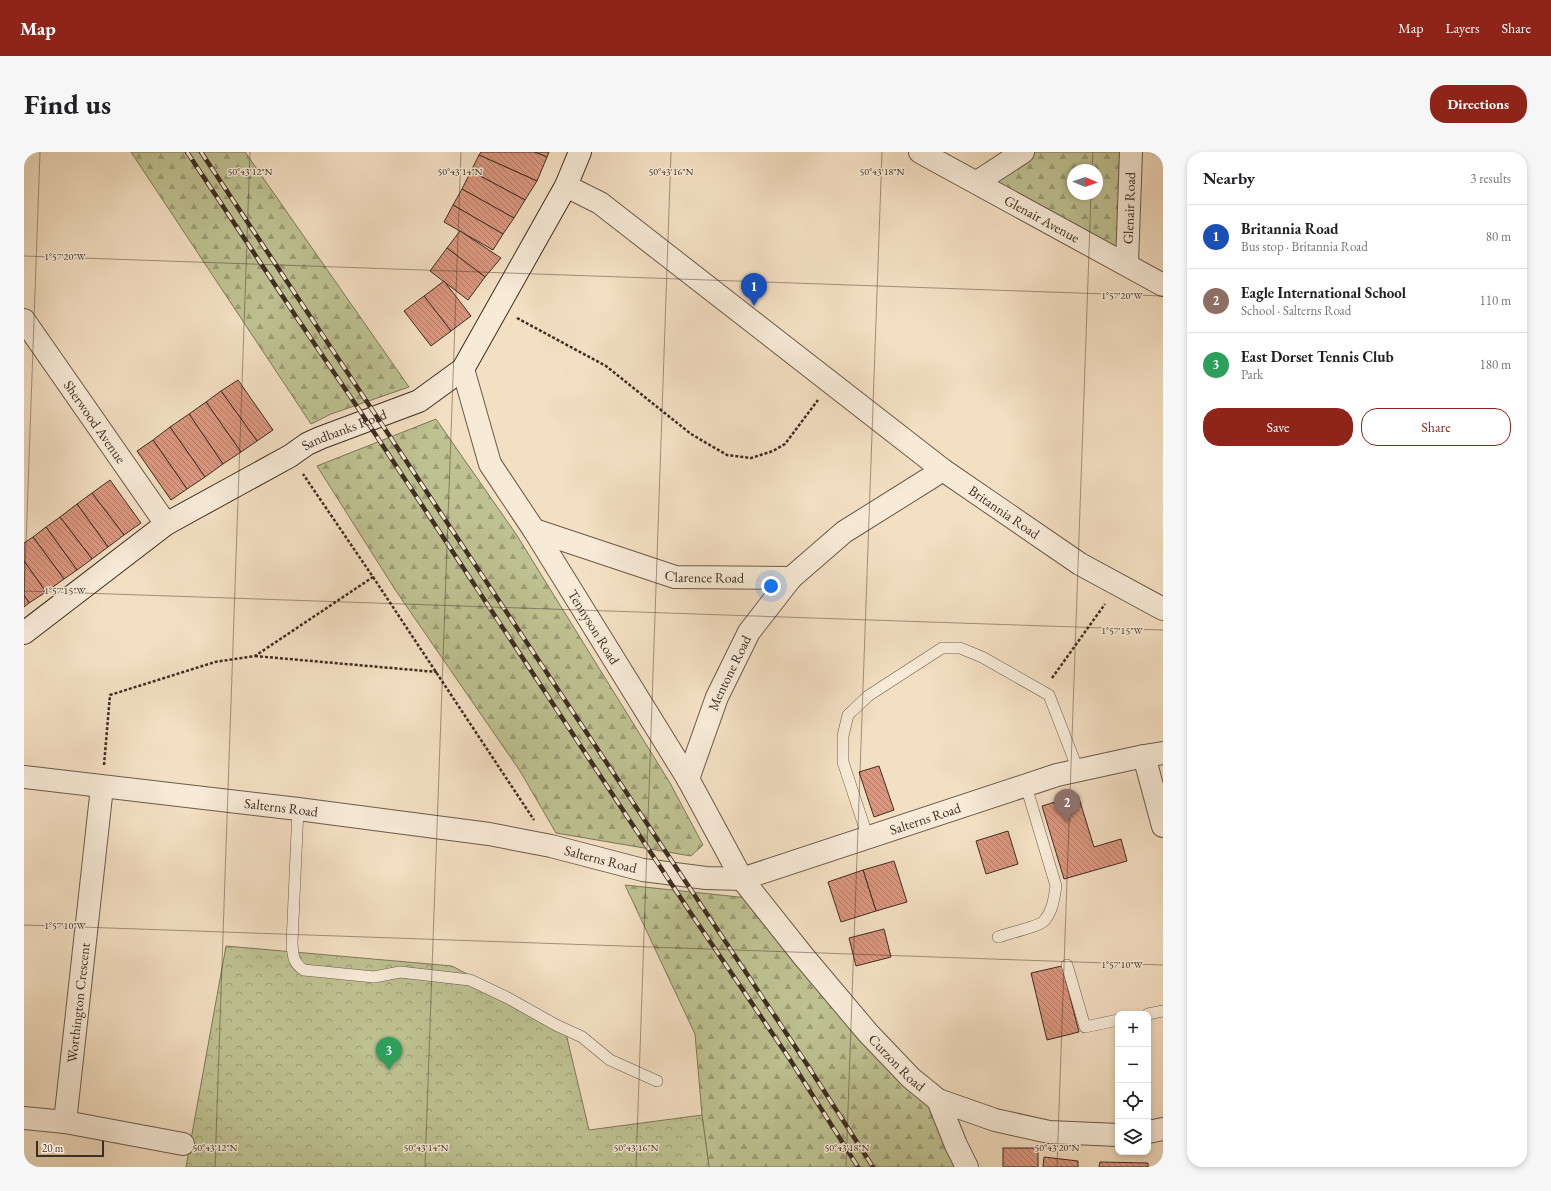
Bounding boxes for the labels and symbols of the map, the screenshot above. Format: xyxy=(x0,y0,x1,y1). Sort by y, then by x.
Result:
north arrow xyxy=(1067,164,1103,200)
text: 50°43'12"N xyxy=(228,165,273,178)
text: 50°43'14"N xyxy=(438,165,483,178)
text: 50°43'16"N xyxy=(649,165,694,178)
text: 50°43'18"N xyxy=(860,165,905,178)
street label: Glenair Road xyxy=(1119,171,1139,244)
street label: Glenair Avenue xyxy=(1001,191,1083,247)
text: 1°57'20"W xyxy=(44,250,87,263)
pin: 1 xyxy=(741,273,767,306)
text: 1°57'20"W xyxy=(1101,289,1144,302)
street label: Sherwood Avenue xyxy=(60,377,130,467)
street label: Sandbanks Road xyxy=(298,405,390,454)
street label: Britannia Road xyxy=(965,481,1044,543)
street label: Clarence Road xyxy=(662,565,745,587)
your location xyxy=(761,576,781,596)
text: 1°57'15"W xyxy=(44,584,87,597)
street label: Tennyson Road xyxy=(564,586,624,668)
text: 1°57'15"W xyxy=(1101,624,1144,637)
street label: Mentone Road xyxy=(704,631,755,713)
pin: 2 xyxy=(1054,789,1080,822)
street label: Salterns Road xyxy=(243,794,320,821)
street label: Salterns Road xyxy=(887,798,964,839)
street label: Salterns Road xyxy=(563,841,640,877)
text: 1°57'10"W xyxy=(44,919,87,932)
street label: Worthington Crescent xyxy=(63,941,94,1064)
text: 1°57'10"W xyxy=(1101,958,1144,971)
street label: Curzon Road xyxy=(865,1030,930,1096)
pin: 3 xyxy=(376,1037,402,1070)
scale bar xyxy=(36,1139,104,1158)
text: 50°43'12"N xyxy=(193,1141,238,1154)
text: 50°43'14"N xyxy=(404,1141,449,1154)
text: 50°43'16"N xyxy=(614,1141,659,1154)
text: 50°43'18"N xyxy=(825,1141,870,1154)
text: 50°43'20"N xyxy=(1035,1141,1080,1154)

